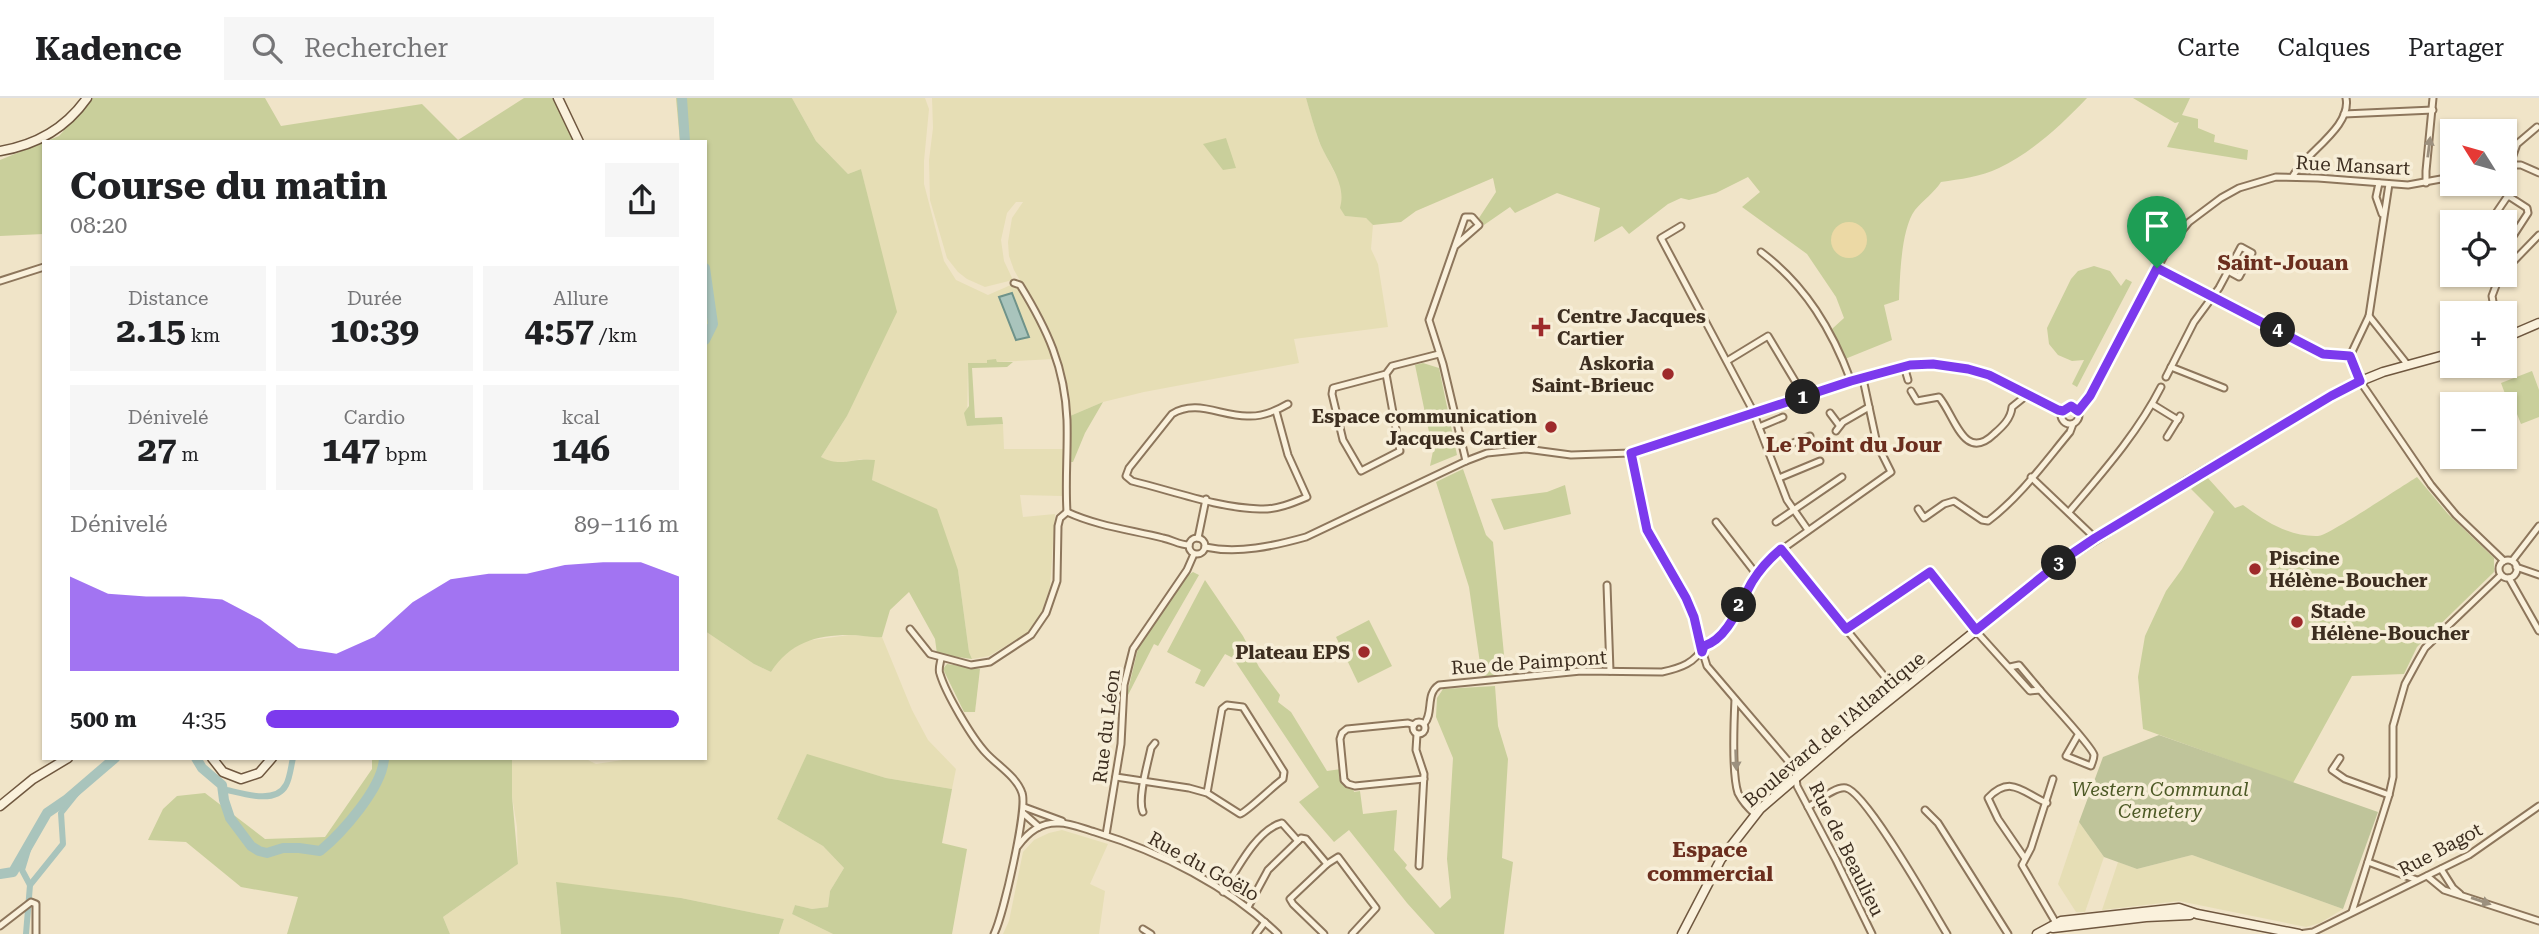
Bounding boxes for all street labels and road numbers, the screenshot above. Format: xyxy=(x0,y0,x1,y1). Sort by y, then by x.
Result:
street label: Rue Mansart xyxy=(2295,151,2411,180)
street label: Rue de Paimpont xyxy=(1450,646,1608,679)
street label: Boulevard de l'Atlantique xyxy=(1739,647,1930,812)
street label: Rue du Léon xyxy=(1088,668,1125,785)
street label: Rue de Beaulieu xyxy=(1804,778,1889,920)
street label: Rue Bagot xyxy=(2394,818,2486,881)
street label: Rue du Goëlo xyxy=(1144,826,1263,906)

